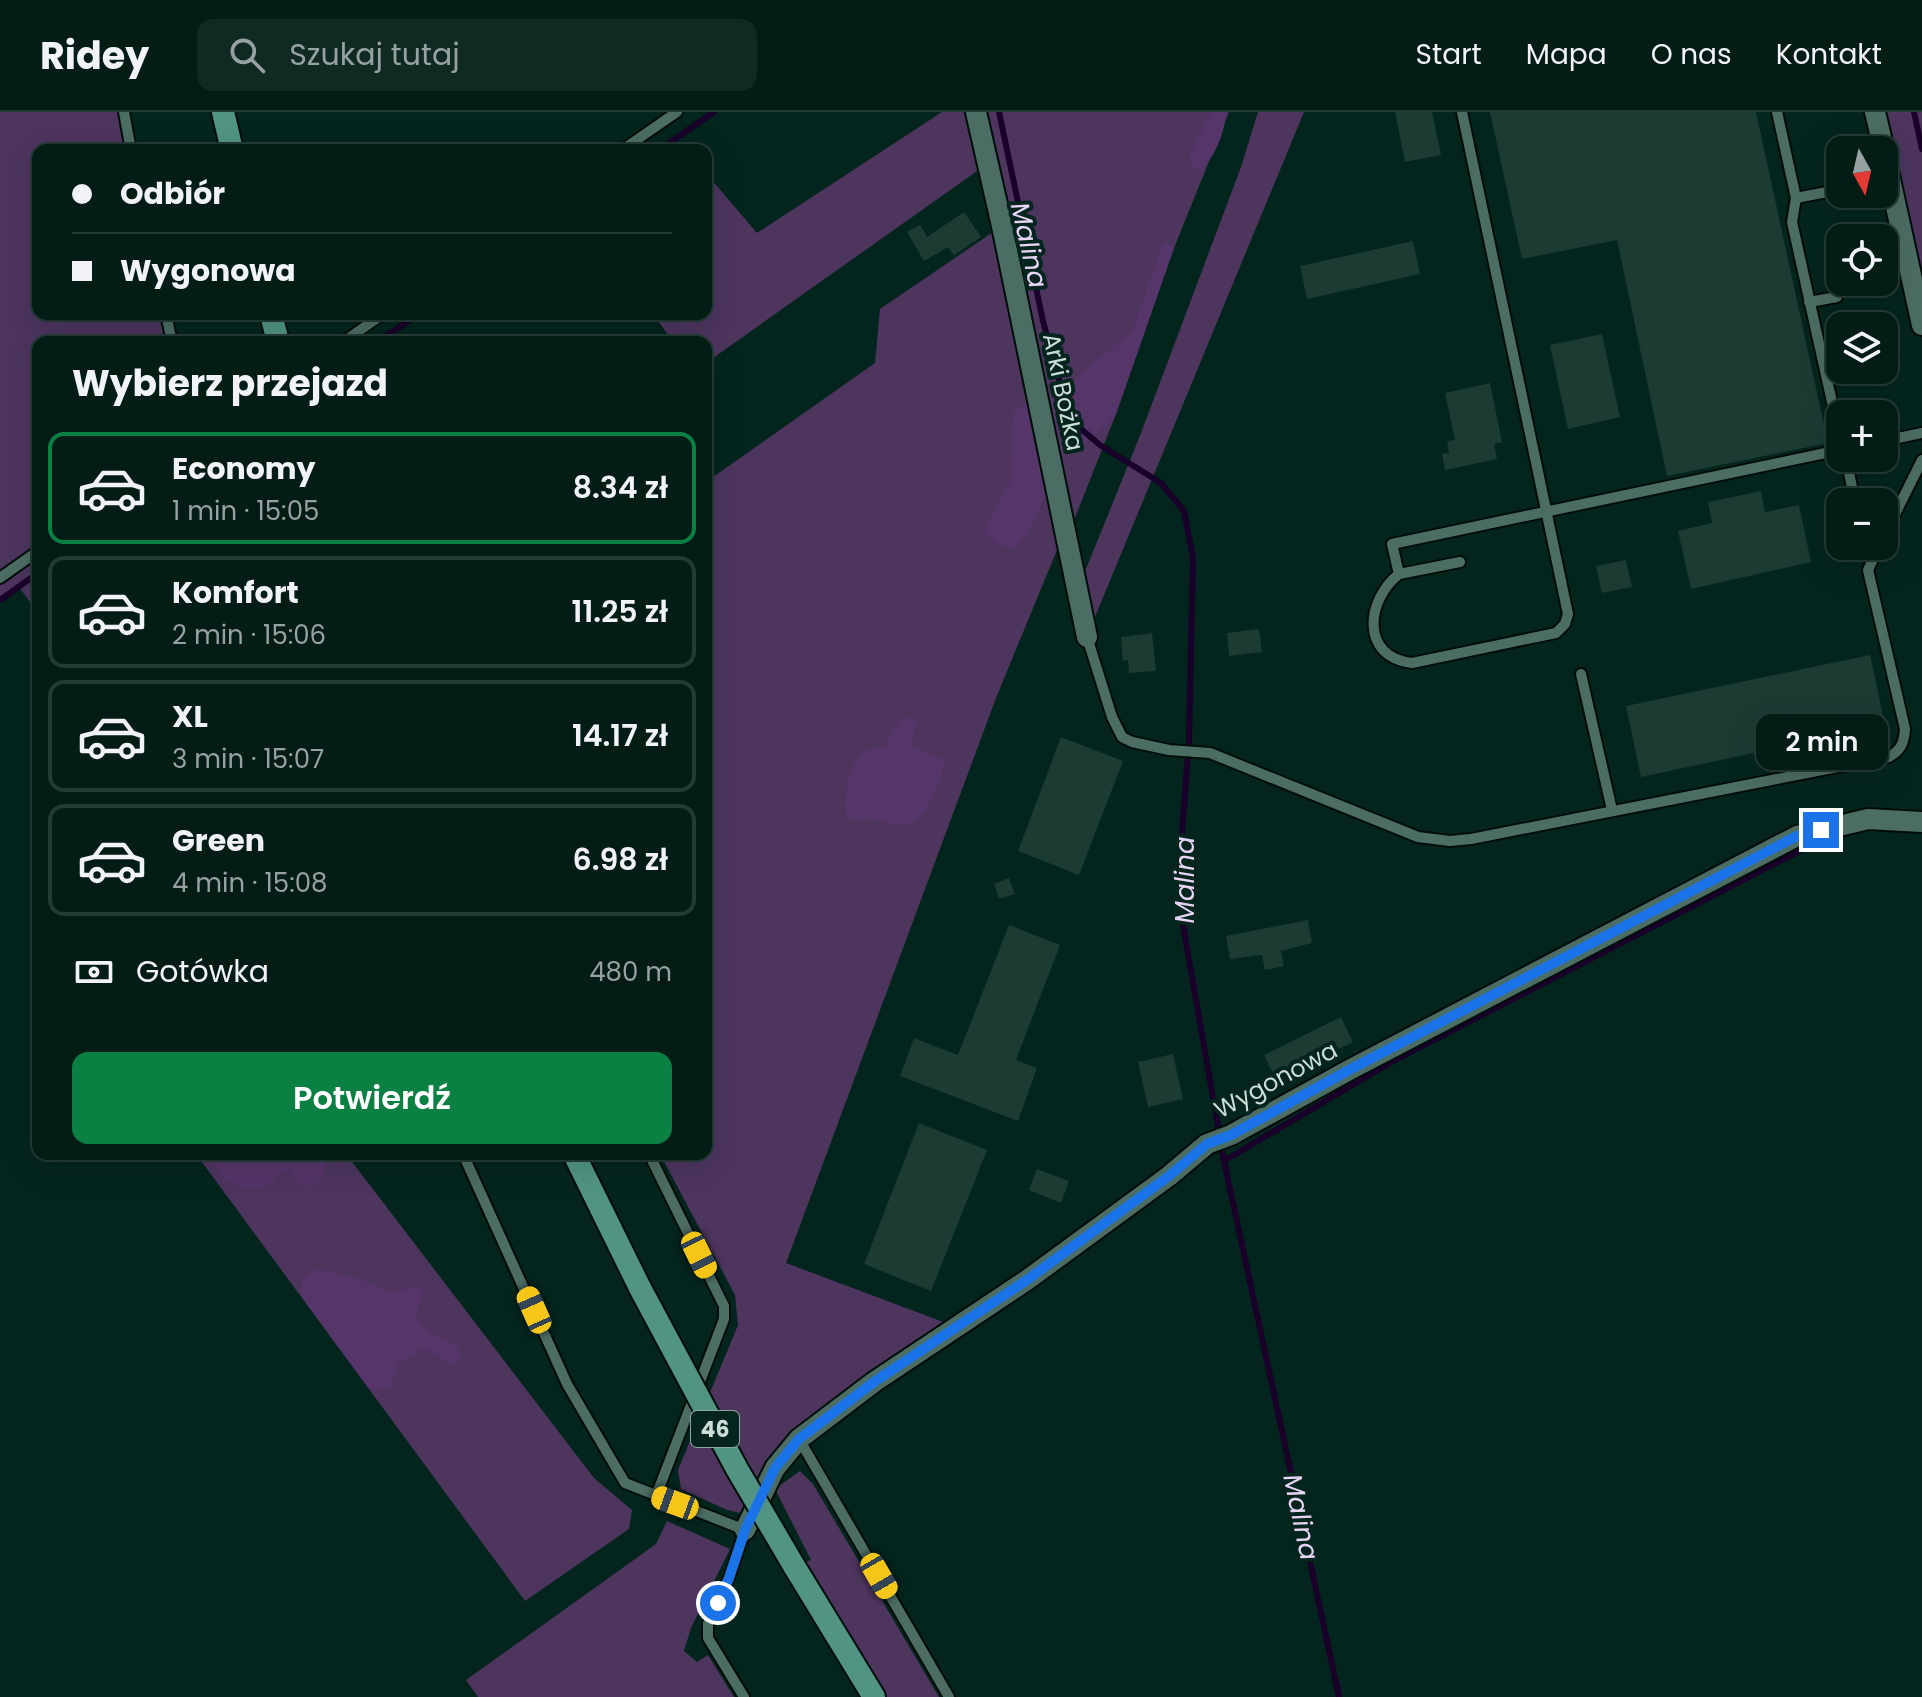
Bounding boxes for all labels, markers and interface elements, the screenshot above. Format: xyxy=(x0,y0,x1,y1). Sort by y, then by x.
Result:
search box xyxy=(197,19,757,91)
text: Ridey xyxy=(40,29,149,82)
icon: search xyxy=(225,33,269,77)
text: Szukaj tutaj xyxy=(289,33,460,76)
text: Start xyxy=(1416,35,1482,74)
text: Mapa xyxy=(1526,35,1607,74)
text: O nas xyxy=(1651,35,1732,74)
text: Kontakt xyxy=(1776,35,1882,74)
north arrow xyxy=(1826,136,1898,208)
map controls xyxy=(1826,136,1898,560)
text: Odbiór xyxy=(120,172,225,215)
water label: Malina xyxy=(1002,199,1056,291)
button: locate xyxy=(1826,224,1898,296)
text: Wygonowa xyxy=(120,249,296,292)
button: layers xyxy=(1826,312,1898,384)
street label: Arki Bożka xyxy=(1035,330,1092,454)
text: Wybierz przejazd xyxy=(72,358,388,409)
button: + xyxy=(1826,400,1898,472)
text: Economy xyxy=(172,447,316,490)
icon: car xyxy=(76,452,148,524)
text: 8.34 zł xyxy=(573,466,668,509)
button: − xyxy=(1826,488,1898,560)
text: 1 min · 15:05 xyxy=(172,493,319,529)
text: Komfort xyxy=(172,571,299,614)
icon: car xyxy=(76,576,148,648)
text: 11.25 zł xyxy=(572,590,668,633)
text: 2 min · 15:06 xyxy=(172,617,326,653)
text: XL xyxy=(172,695,208,738)
icon: car xyxy=(76,700,148,772)
text: 14.17 zł xyxy=(572,714,668,757)
callout: 2 min xyxy=(1755,714,1887,770)
text: 2 min xyxy=(1786,724,1858,760)
text: 3 min · 15:07 xyxy=(172,741,324,777)
route end xyxy=(1803,812,1839,848)
text: Green xyxy=(172,819,265,862)
icon: car xyxy=(76,824,148,896)
water label: Malina xyxy=(1167,837,1203,923)
text: 6.98 zł xyxy=(573,838,668,881)
text: 4 min · 15:08 xyxy=(172,865,327,901)
icon: cash xyxy=(72,950,116,994)
text: Gotówka xyxy=(136,950,269,993)
text: 480 m xyxy=(589,954,672,990)
street label: Wygonowa xyxy=(1208,1033,1343,1126)
button: Potwierdź xyxy=(72,1052,672,1144)
car xyxy=(678,1228,720,1282)
car xyxy=(513,1283,555,1337)
road number: 46 xyxy=(691,1411,739,1447)
water label: Malina xyxy=(1274,1471,1328,1563)
car xyxy=(648,1484,702,1522)
car xyxy=(857,1549,901,1603)
route start xyxy=(700,1585,736,1621)

